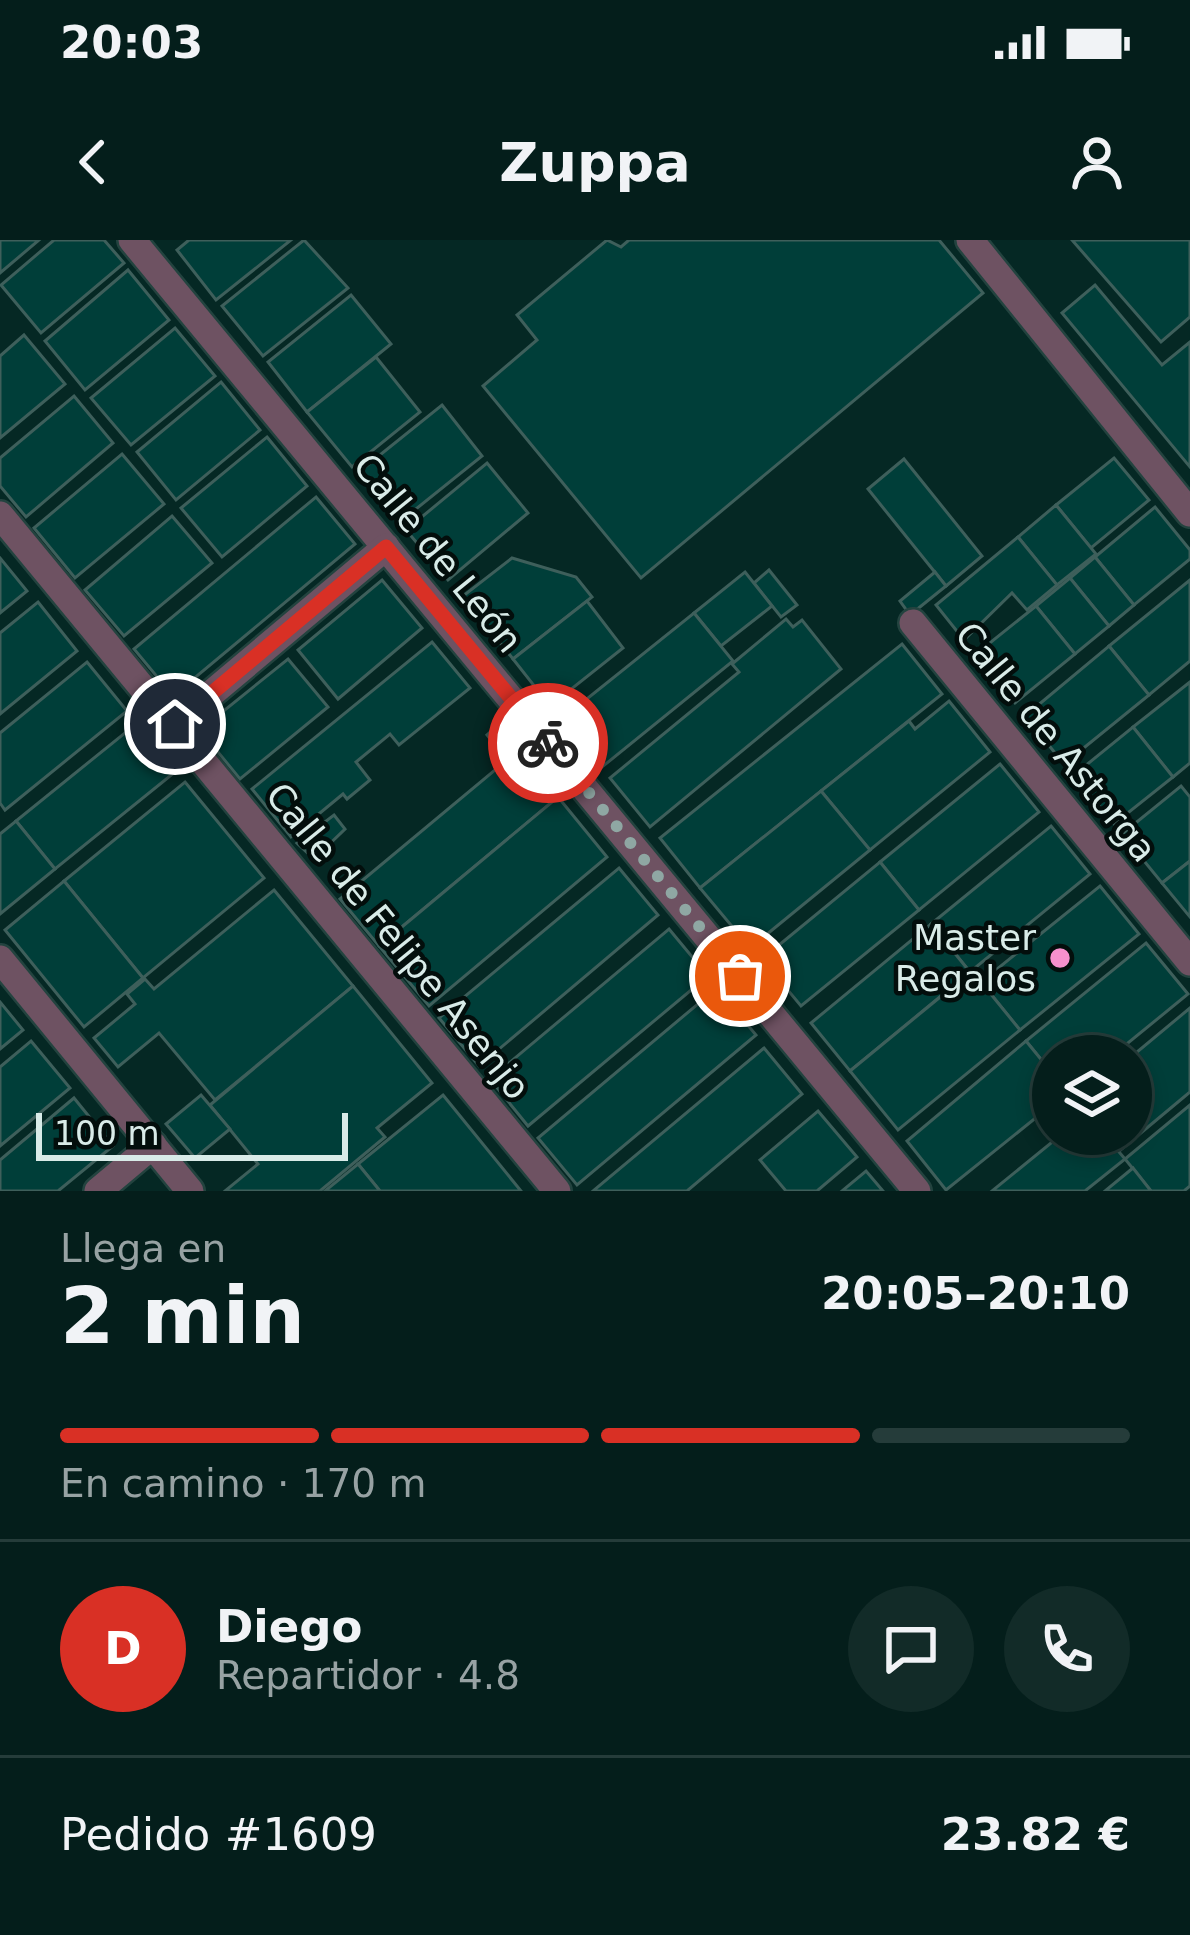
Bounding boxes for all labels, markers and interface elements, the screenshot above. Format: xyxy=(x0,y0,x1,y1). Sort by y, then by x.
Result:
text: 20:03 xyxy=(60,16,203,69)
icon: back xyxy=(60,129,126,195)
icon: person xyxy=(1064,129,1130,195)
text: Zuppa xyxy=(499,131,691,194)
street label: Calle de León xyxy=(345,445,531,661)
street label: Calle de Astorga xyxy=(947,614,1165,870)
pin xyxy=(124,673,226,775)
courier xyxy=(488,683,608,803)
icon: home xyxy=(142,691,208,757)
icon: bike xyxy=(515,710,581,776)
street label: Calle de Felipe Asenjo xyxy=(258,775,538,1107)
place label: Master Regalos xyxy=(895,917,1036,999)
pin xyxy=(689,925,791,1027)
icon: bag xyxy=(707,943,773,1009)
marker: Master Regalos xyxy=(1047,945,1073,971)
map controls xyxy=(1032,1035,1152,1155)
button: layers xyxy=(1032,1035,1152,1155)
scale bar xyxy=(36,1107,348,1160)
text: 100 m xyxy=(54,1114,160,1153)
text: Llega en xyxy=(60,1226,226,1271)
text: 20:05–20:10 xyxy=(821,1267,1130,1320)
text: 2 min xyxy=(60,1271,305,1361)
text: En camino · 170 m xyxy=(60,1461,427,1506)
button: chat xyxy=(848,1586,974,1712)
button: phone xyxy=(1004,1586,1130,1712)
text: Diego xyxy=(216,1600,362,1653)
text: D xyxy=(104,1622,142,1675)
text: Repartidor · 4.8 xyxy=(216,1653,520,1698)
text: Pedido #1609 xyxy=(60,1808,377,1861)
text: 23.82 € xyxy=(941,1808,1130,1861)

